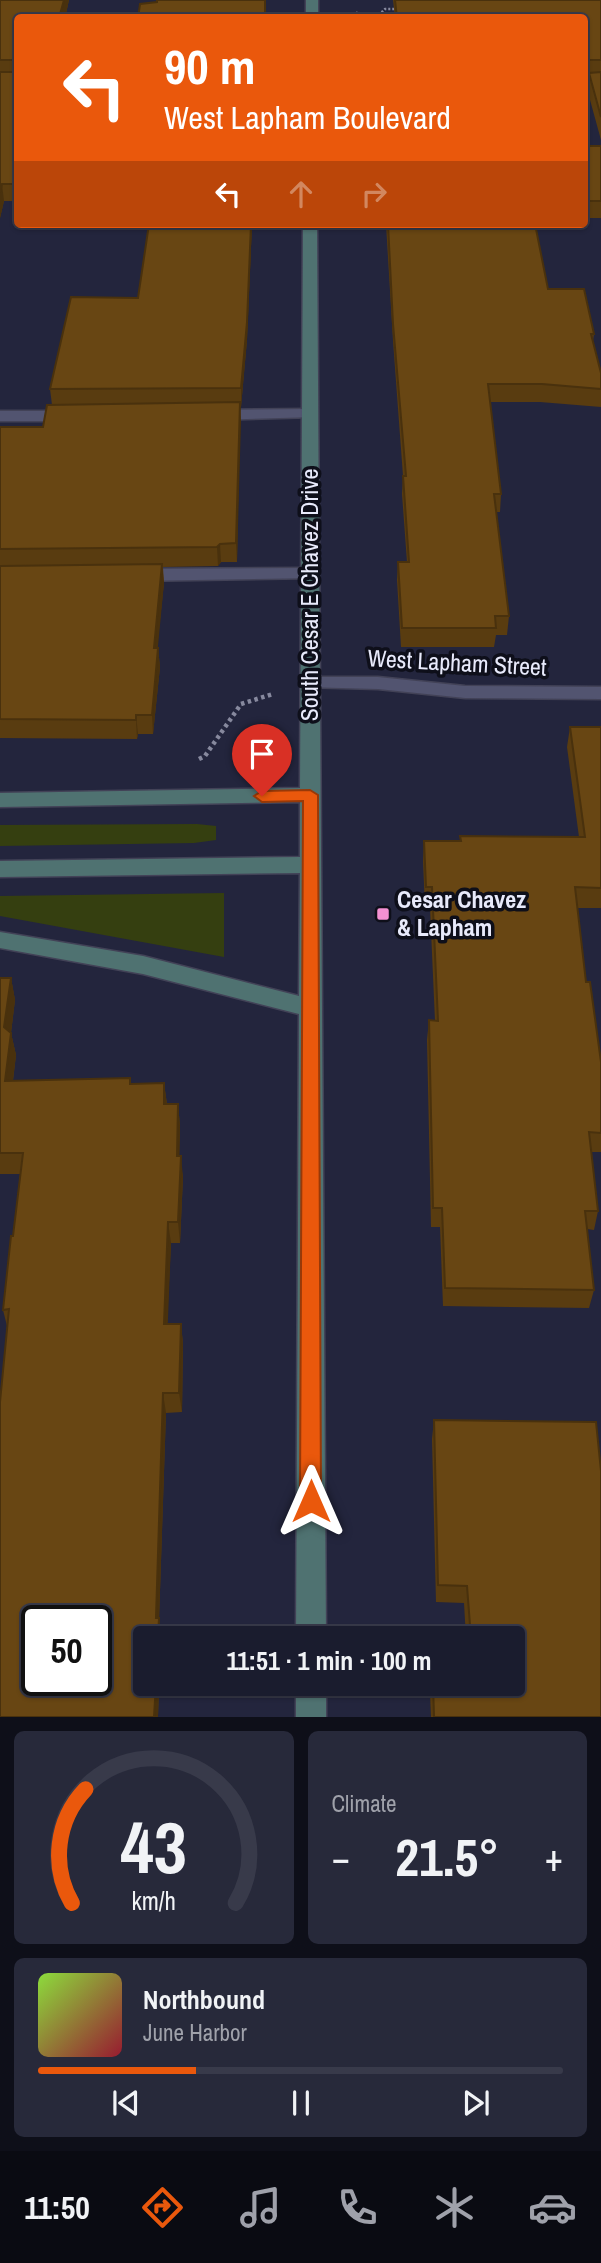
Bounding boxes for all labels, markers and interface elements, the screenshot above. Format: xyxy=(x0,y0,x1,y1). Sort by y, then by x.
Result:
text: 90 m xyxy=(164,33,256,99)
icon: left xyxy=(49,42,140,133)
text: West Lapham Boulevard xyxy=(164,96,451,139)
icon: left xyxy=(209,175,247,213)
icon: ahead xyxy=(282,175,320,213)
icon: right xyxy=(355,175,393,213)
street label: South Cesar E Chavez Drive xyxy=(293,469,325,721)
street label: West Lapham Street xyxy=(367,641,548,683)
pin xyxy=(232,724,292,796)
icon: arrive xyxy=(243,735,281,773)
place label: Cesar Chavez & Lapham xyxy=(397,883,526,943)
marker: Cesar Chavez & Lapham xyxy=(375,906,391,922)
position arrow xyxy=(274,1464,348,1538)
speed limit sign: 50 xyxy=(21,1605,112,1696)
text: 11:51 · 1 min · 100 m xyxy=(226,1643,432,1678)
text: Climate xyxy=(332,1788,396,1819)
text: 43 xyxy=(121,1799,187,1897)
text: 21.5° xyxy=(395,1822,499,1892)
text: − xyxy=(332,1832,350,1883)
text: + xyxy=(545,1832,563,1883)
text: km/h xyxy=(132,1884,176,1918)
text: Northbound xyxy=(143,1982,265,2017)
text: June Harbor xyxy=(143,2017,247,2048)
icon: previous xyxy=(107,2084,145,2122)
icon: pause xyxy=(282,2084,320,2122)
icon: next xyxy=(457,2084,495,2122)
icon: directions xyxy=(138,2183,187,2232)
icon: music xyxy=(236,2183,285,2232)
icon: phone xyxy=(333,2183,382,2232)
icon: climate xyxy=(430,2183,479,2232)
icon: car xyxy=(528,2183,577,2232)
text: 11:50 xyxy=(24,2186,90,2229)

